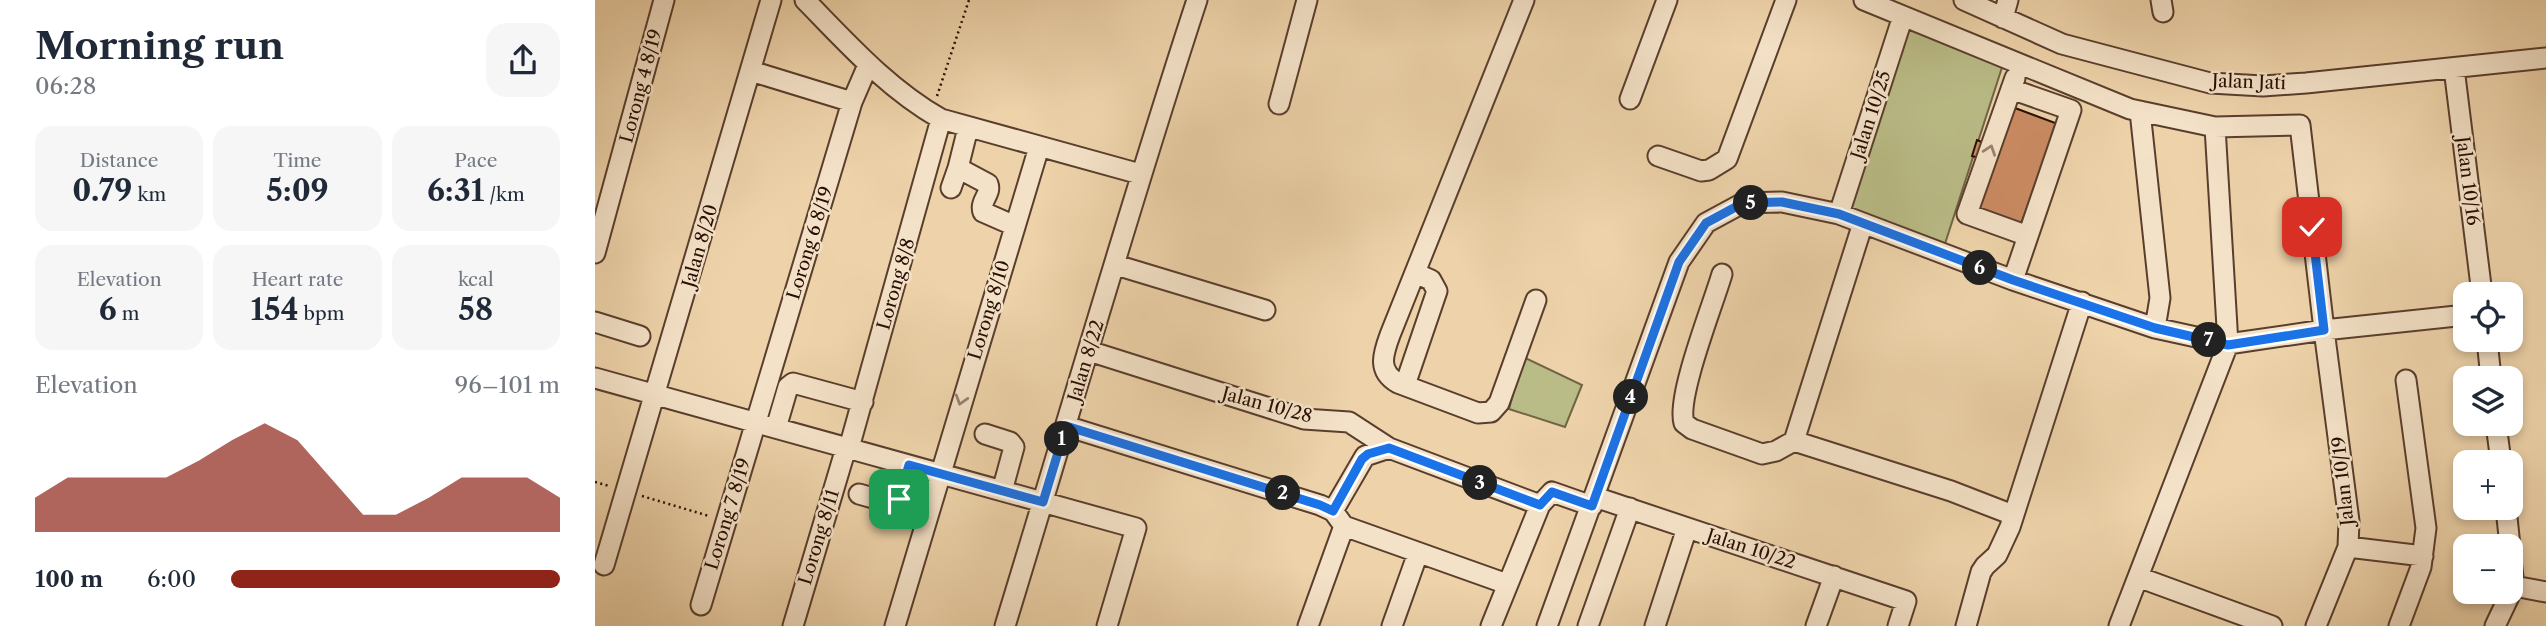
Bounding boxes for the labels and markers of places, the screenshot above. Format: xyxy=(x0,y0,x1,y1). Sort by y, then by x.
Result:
pin: 5 xyxy=(1733,186,1769,220)
pin xyxy=(2282,197,2342,257)
pin: 6 xyxy=(1963,250,1997,286)
pin: 7 xyxy=(2191,322,2227,358)
pin: 4 xyxy=(1613,380,1649,414)
pin: 1 xyxy=(1044,422,1079,457)
pin: 3 xyxy=(1463,466,1498,500)
pin xyxy=(869,469,929,529)
pin: 2 xyxy=(1265,476,1301,510)

